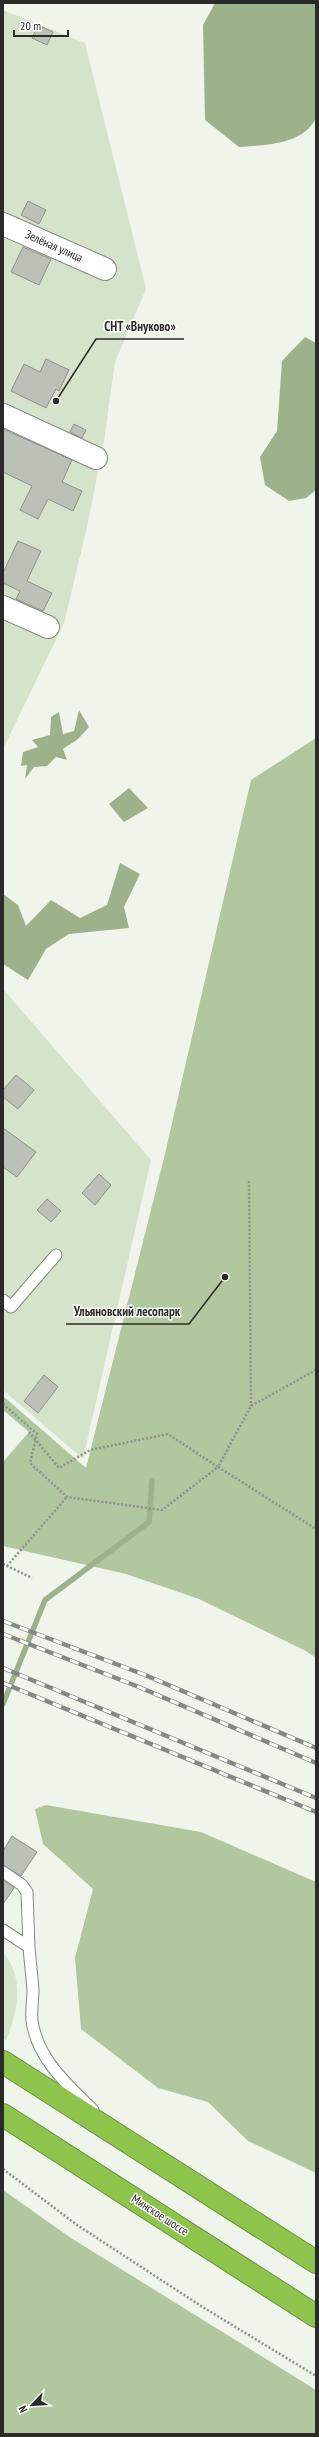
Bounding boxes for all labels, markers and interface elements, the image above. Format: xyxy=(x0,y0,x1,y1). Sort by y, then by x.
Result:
scale bar xyxy=(14,12,68,38)
text: 20 m xyxy=(20,18,41,33)
street label: Зелёная улица xyxy=(23,226,86,265)
callout: СНТ «Внуково» xyxy=(96,314,184,339)
text: СНТ «Внуково» xyxy=(104,318,176,335)
callout: Ульяновский лесопарк xyxy=(66,1299,189,1324)
text: Ульяновский лесопарк xyxy=(73,1303,181,1320)
street label: Минское шоссе xyxy=(129,2191,192,2239)
north arrow xyxy=(12,2385,52,2425)
text: N xyxy=(15,2404,31,2415)

